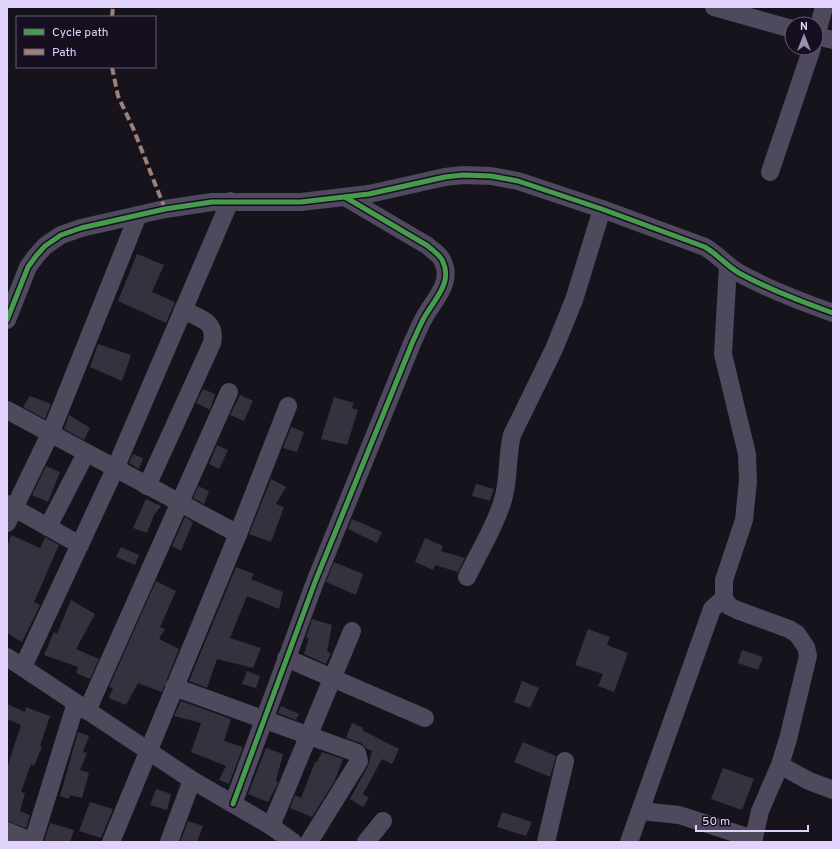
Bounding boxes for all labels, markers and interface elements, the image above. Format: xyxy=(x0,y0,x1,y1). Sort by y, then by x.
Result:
legend xyxy=(16,16,156,68)
north arrow xyxy=(784,16,824,56)
text: N xyxy=(800,20,808,34)
text: Cycle path xyxy=(52,25,109,41)
text: Path xyxy=(52,45,77,61)
scale bar xyxy=(696,807,808,833)
text: 50 m xyxy=(702,814,730,830)

